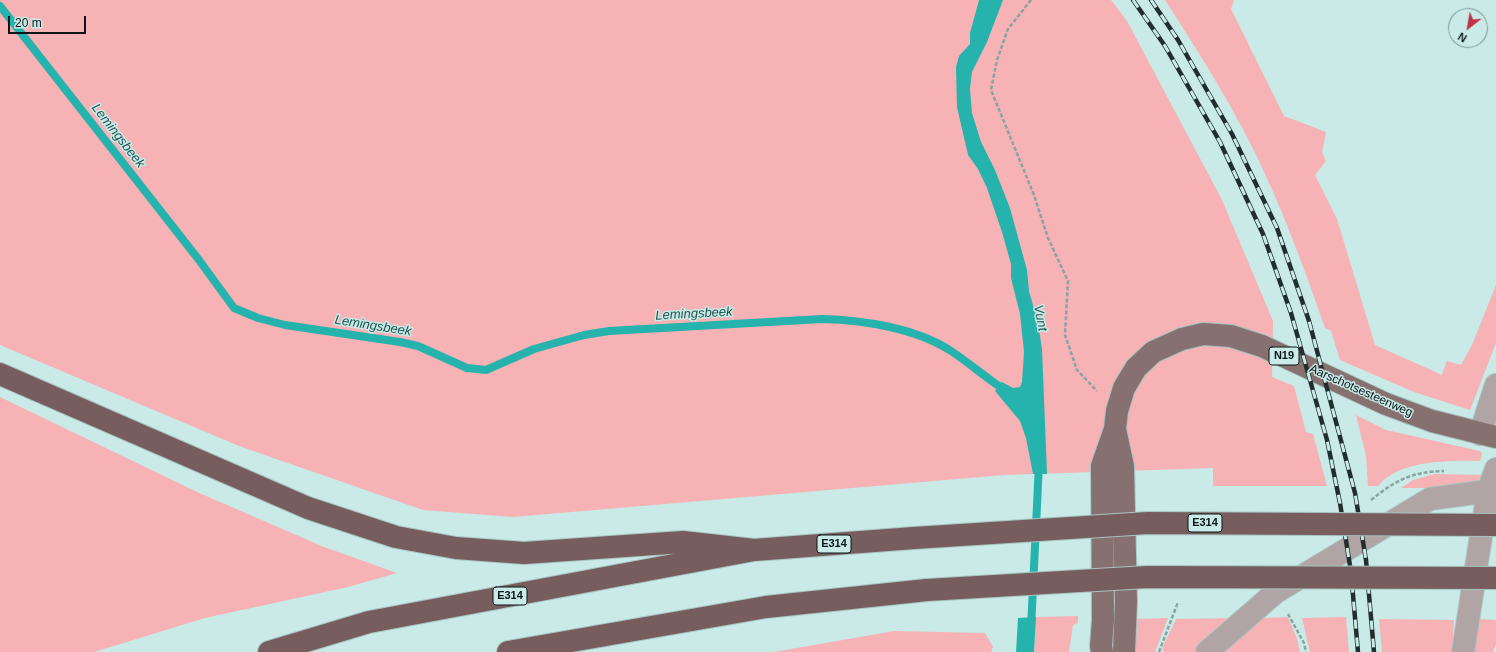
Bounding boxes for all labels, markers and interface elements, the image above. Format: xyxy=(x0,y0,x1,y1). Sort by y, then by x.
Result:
scale bar xyxy=(10,8,88,34)
north arrow xyxy=(1448,8,1488,48)
text: 20 m xyxy=(15,16,42,30)
text: N xyxy=(1456,30,1469,45)
water label: Lemingsbeek xyxy=(88,101,148,171)
water label: Lemingsbeek xyxy=(655,304,733,324)
water label: Vunt xyxy=(1030,304,1050,332)
water label: Lemingsbeek xyxy=(334,312,412,340)
road number: N19 xyxy=(1269,347,1299,365)
street label: Aarschotsesteenweg xyxy=(1307,362,1415,420)
road number: E314 xyxy=(1188,514,1222,532)
road number: E314 xyxy=(817,535,851,553)
road number: E314 xyxy=(493,587,527,605)

